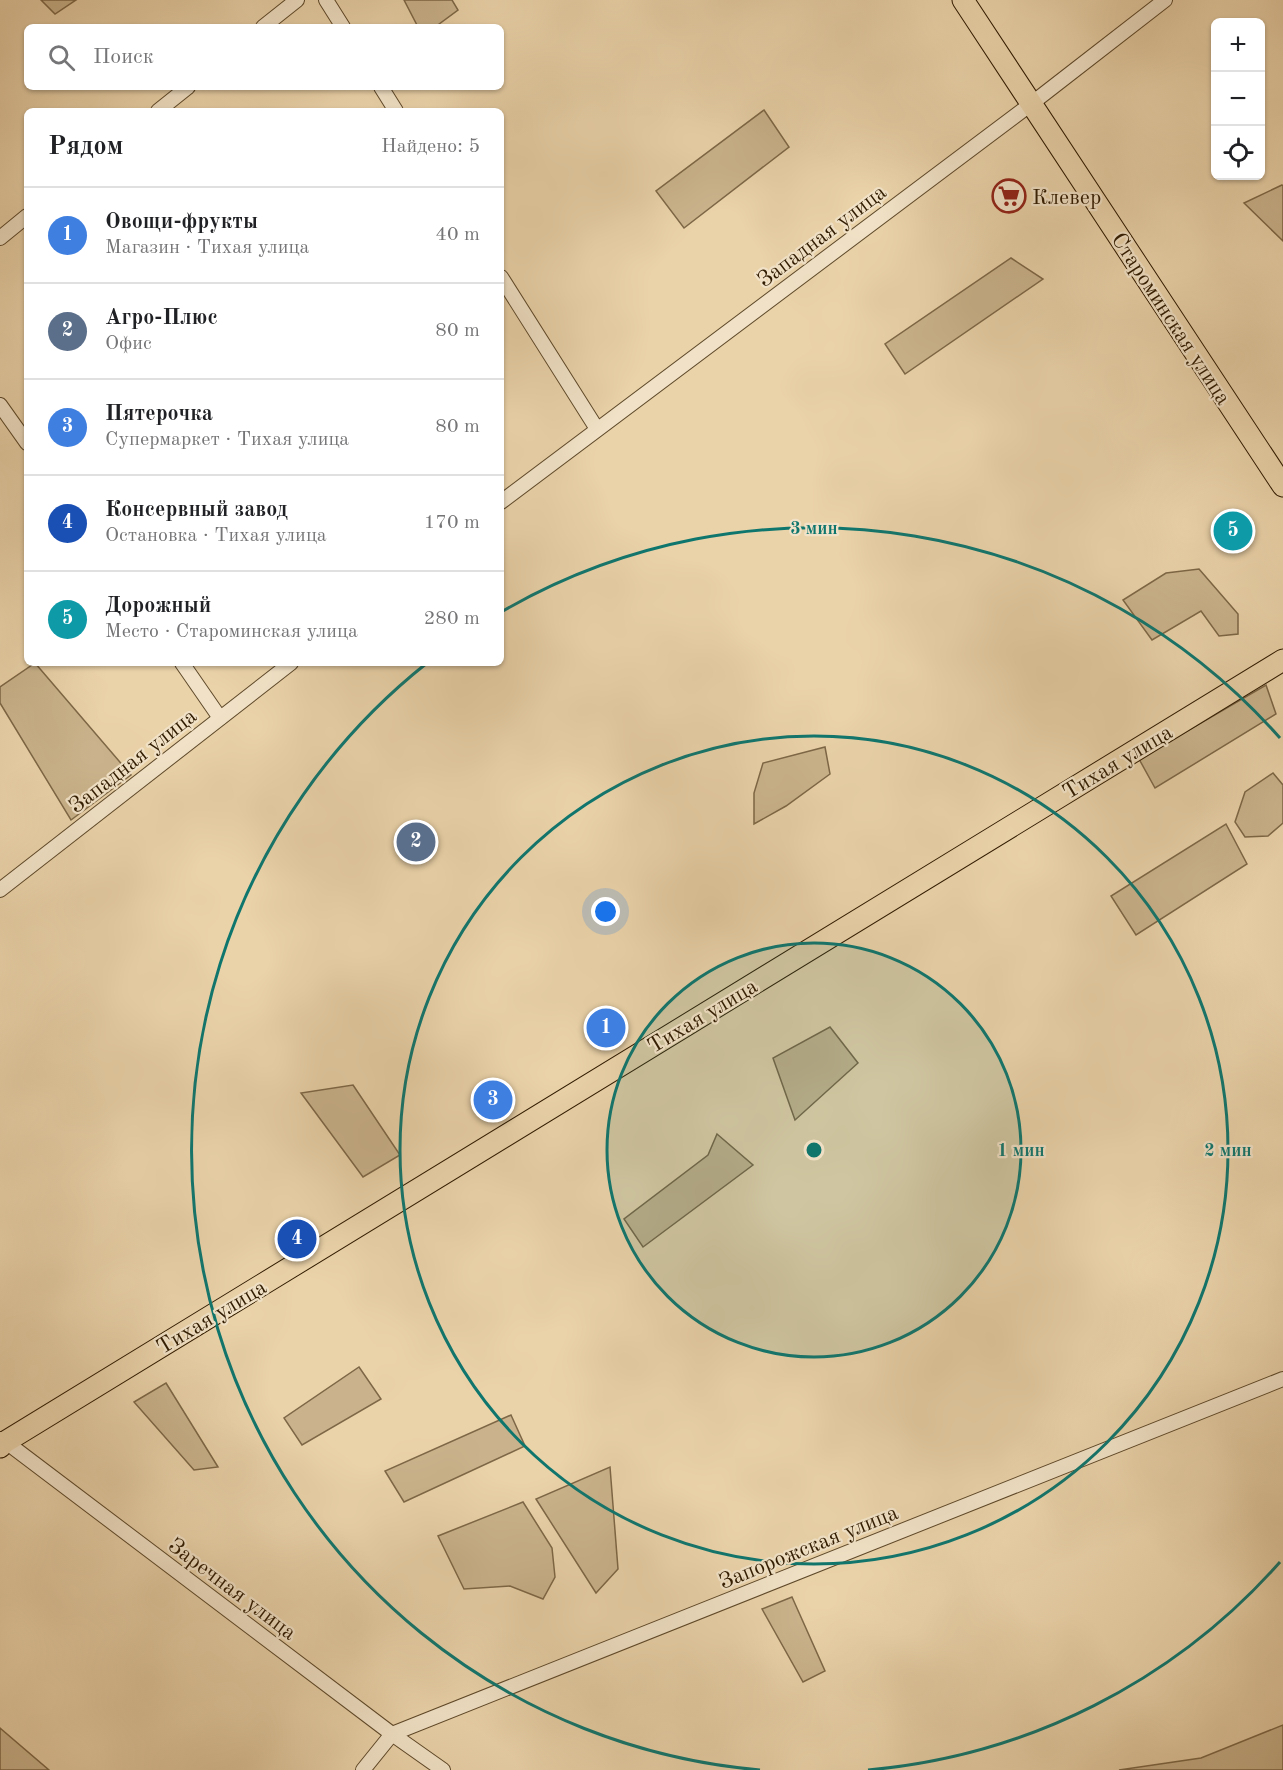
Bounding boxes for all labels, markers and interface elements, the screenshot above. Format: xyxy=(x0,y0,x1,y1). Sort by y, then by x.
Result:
map controls xyxy=(1211,18,1265,180)
button: + xyxy=(1211,18,1265,72)
search box xyxy=(24,24,504,90)
icon: search xyxy=(45,41,78,74)
text: Поиск xyxy=(93,46,154,68)
button: − xyxy=(1211,72,1265,126)
button: locate xyxy=(1211,126,1265,180)
text: Рядом xyxy=(48,134,123,160)
text: Найдено: 5 xyxy=(381,137,480,157)
supermarket icon: Клевер xyxy=(991,178,1027,214)
street label: Западная улица xyxy=(754,181,891,292)
place label: Клевер xyxy=(1032,187,1101,209)
text: Овощи-фрукты xyxy=(105,211,258,233)
text: 1 xyxy=(62,225,73,245)
text: 40 m xyxy=(435,225,480,245)
street label: Староминская улица xyxy=(1107,229,1234,409)
text: Магазин · Тихая улица xyxy=(105,238,309,258)
text: Агро-Плюс xyxy=(105,307,218,329)
text: 2 xyxy=(62,321,73,341)
text: 80 m xyxy=(435,321,480,341)
text: Офис xyxy=(105,334,152,354)
text: Пятерочка xyxy=(105,403,213,425)
text: 3 xyxy=(62,417,73,437)
text: 80 m xyxy=(435,417,480,437)
text: Супермаркет · Тихая улица xyxy=(105,430,349,450)
text: Консервный завод xyxy=(105,499,288,521)
pin: 5 xyxy=(1214,508,1252,554)
text: 4 xyxy=(62,513,73,533)
text: 170 m xyxy=(424,513,480,533)
text: 3 мин xyxy=(790,520,838,538)
text: Остановка · Тихая улица xyxy=(105,526,327,546)
text: Дорожный xyxy=(105,595,211,617)
text: 5 xyxy=(62,609,73,629)
text: 280 m xyxy=(424,609,480,629)
text: Место · Староминская улица xyxy=(105,622,358,642)
street label: Западная улица xyxy=(65,705,201,818)
street label: Тихая улица xyxy=(1059,721,1177,804)
pin: 2 xyxy=(396,820,436,864)
your location xyxy=(591,897,620,926)
street label: Тихая улица xyxy=(644,975,762,1058)
pin: 1 xyxy=(586,1006,626,1050)
pin: 3 xyxy=(474,1078,512,1122)
centre of rings xyxy=(804,1140,824,1160)
text: 1 мин xyxy=(997,1142,1045,1160)
text: 2 мин xyxy=(1204,1142,1252,1160)
pin: 4 xyxy=(278,1216,316,1262)
street label: Тихая улица xyxy=(153,1276,271,1359)
street label: Запорожская улица xyxy=(716,1502,902,1594)
street label: Заречная улица xyxy=(164,1534,300,1645)

